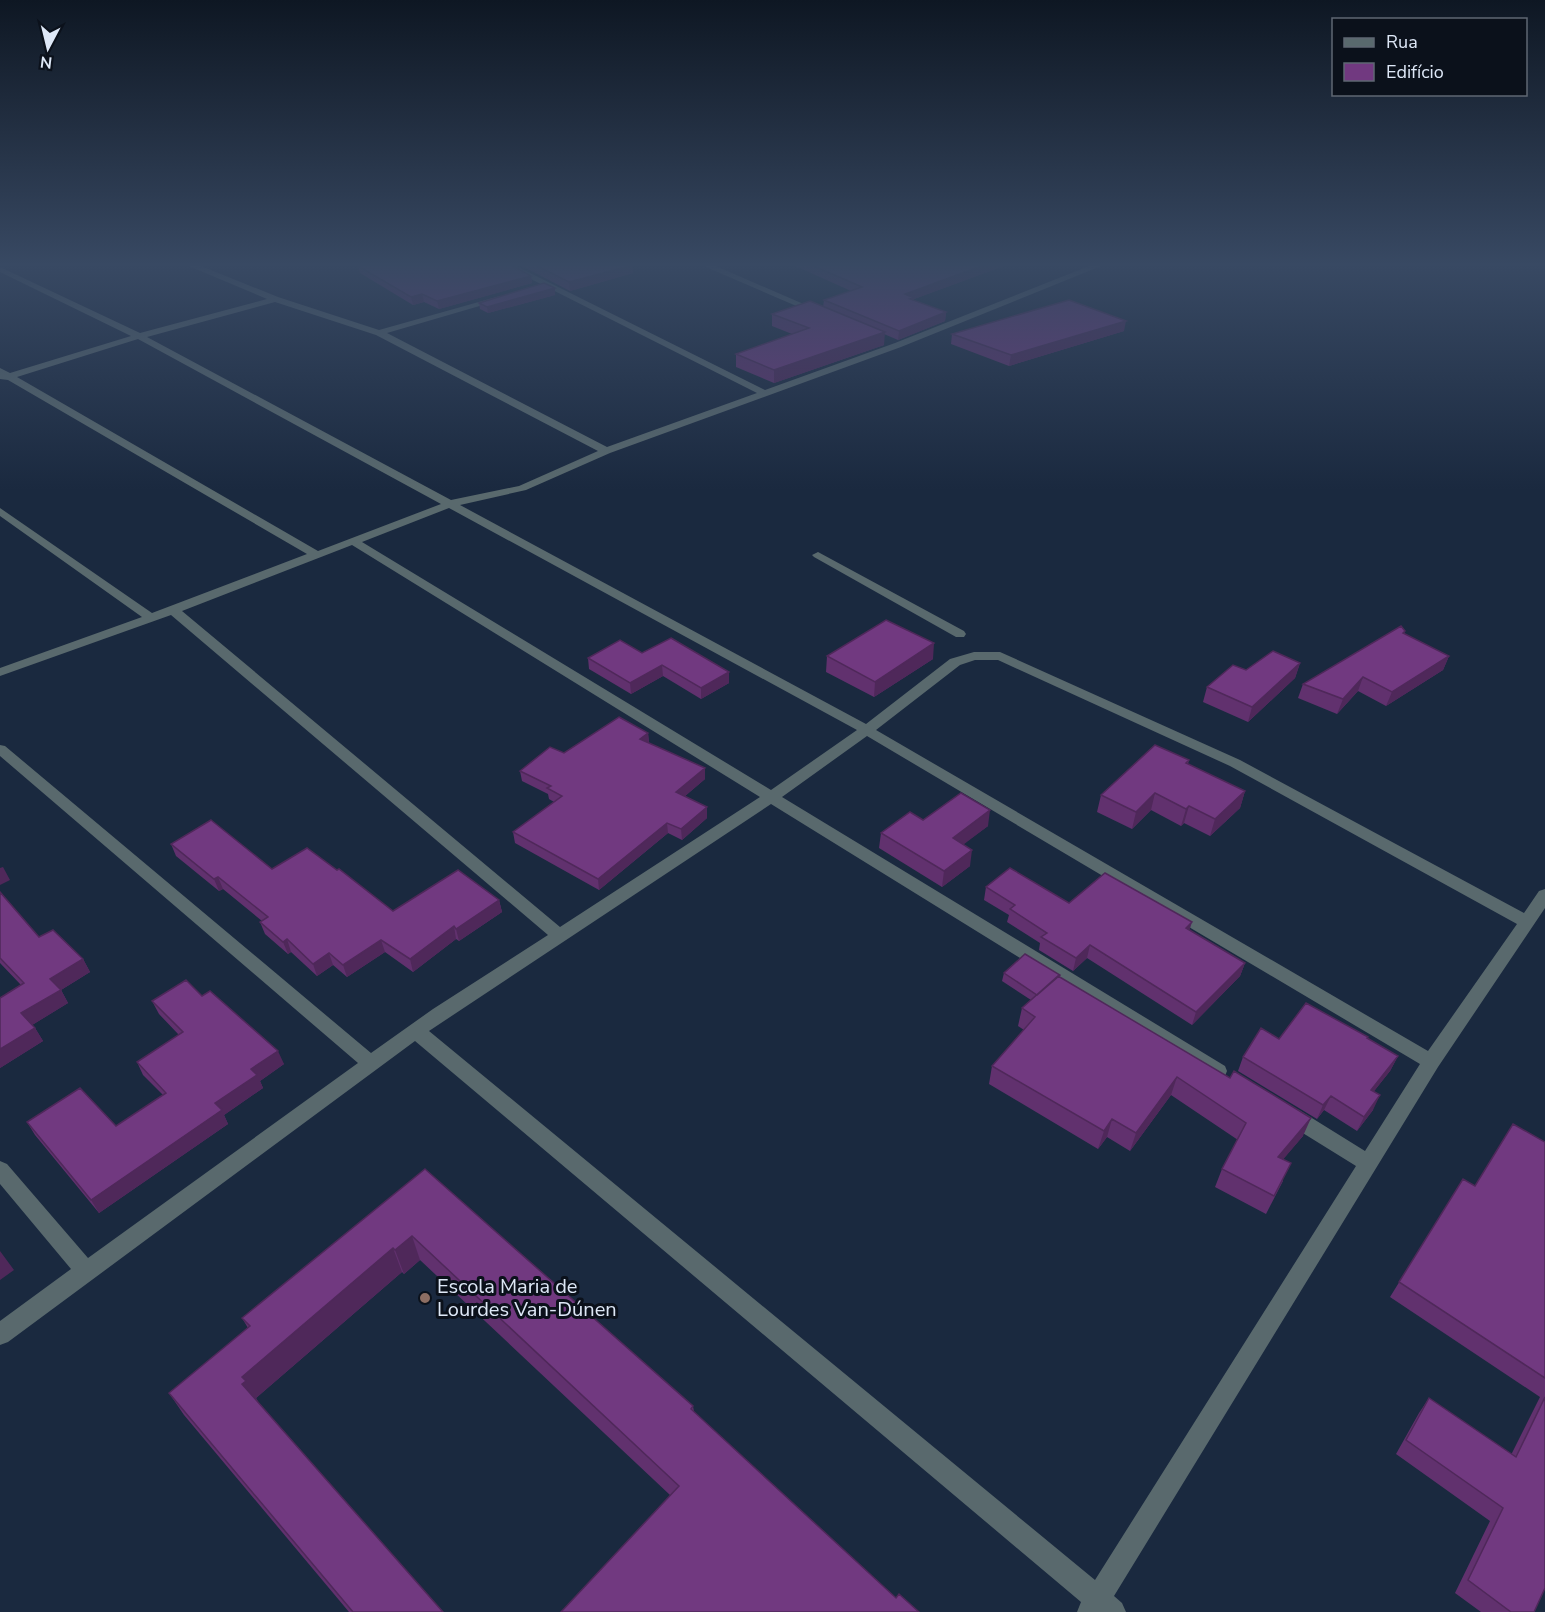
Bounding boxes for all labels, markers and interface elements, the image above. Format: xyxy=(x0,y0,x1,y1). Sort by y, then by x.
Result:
north arrow xyxy=(18,18,78,78)
legend xyxy=(1332,18,1527,96)
text: Rua xyxy=(1386,30,1418,54)
text: N xyxy=(39,50,54,74)
text: Edifício xyxy=(1386,60,1444,84)
place label: Escola Maria de Lourdes Van-Dúnen xyxy=(437,1273,617,1323)
marker: Escola Maria de Lourdes Van-Dúnen xyxy=(418,1291,432,1305)

